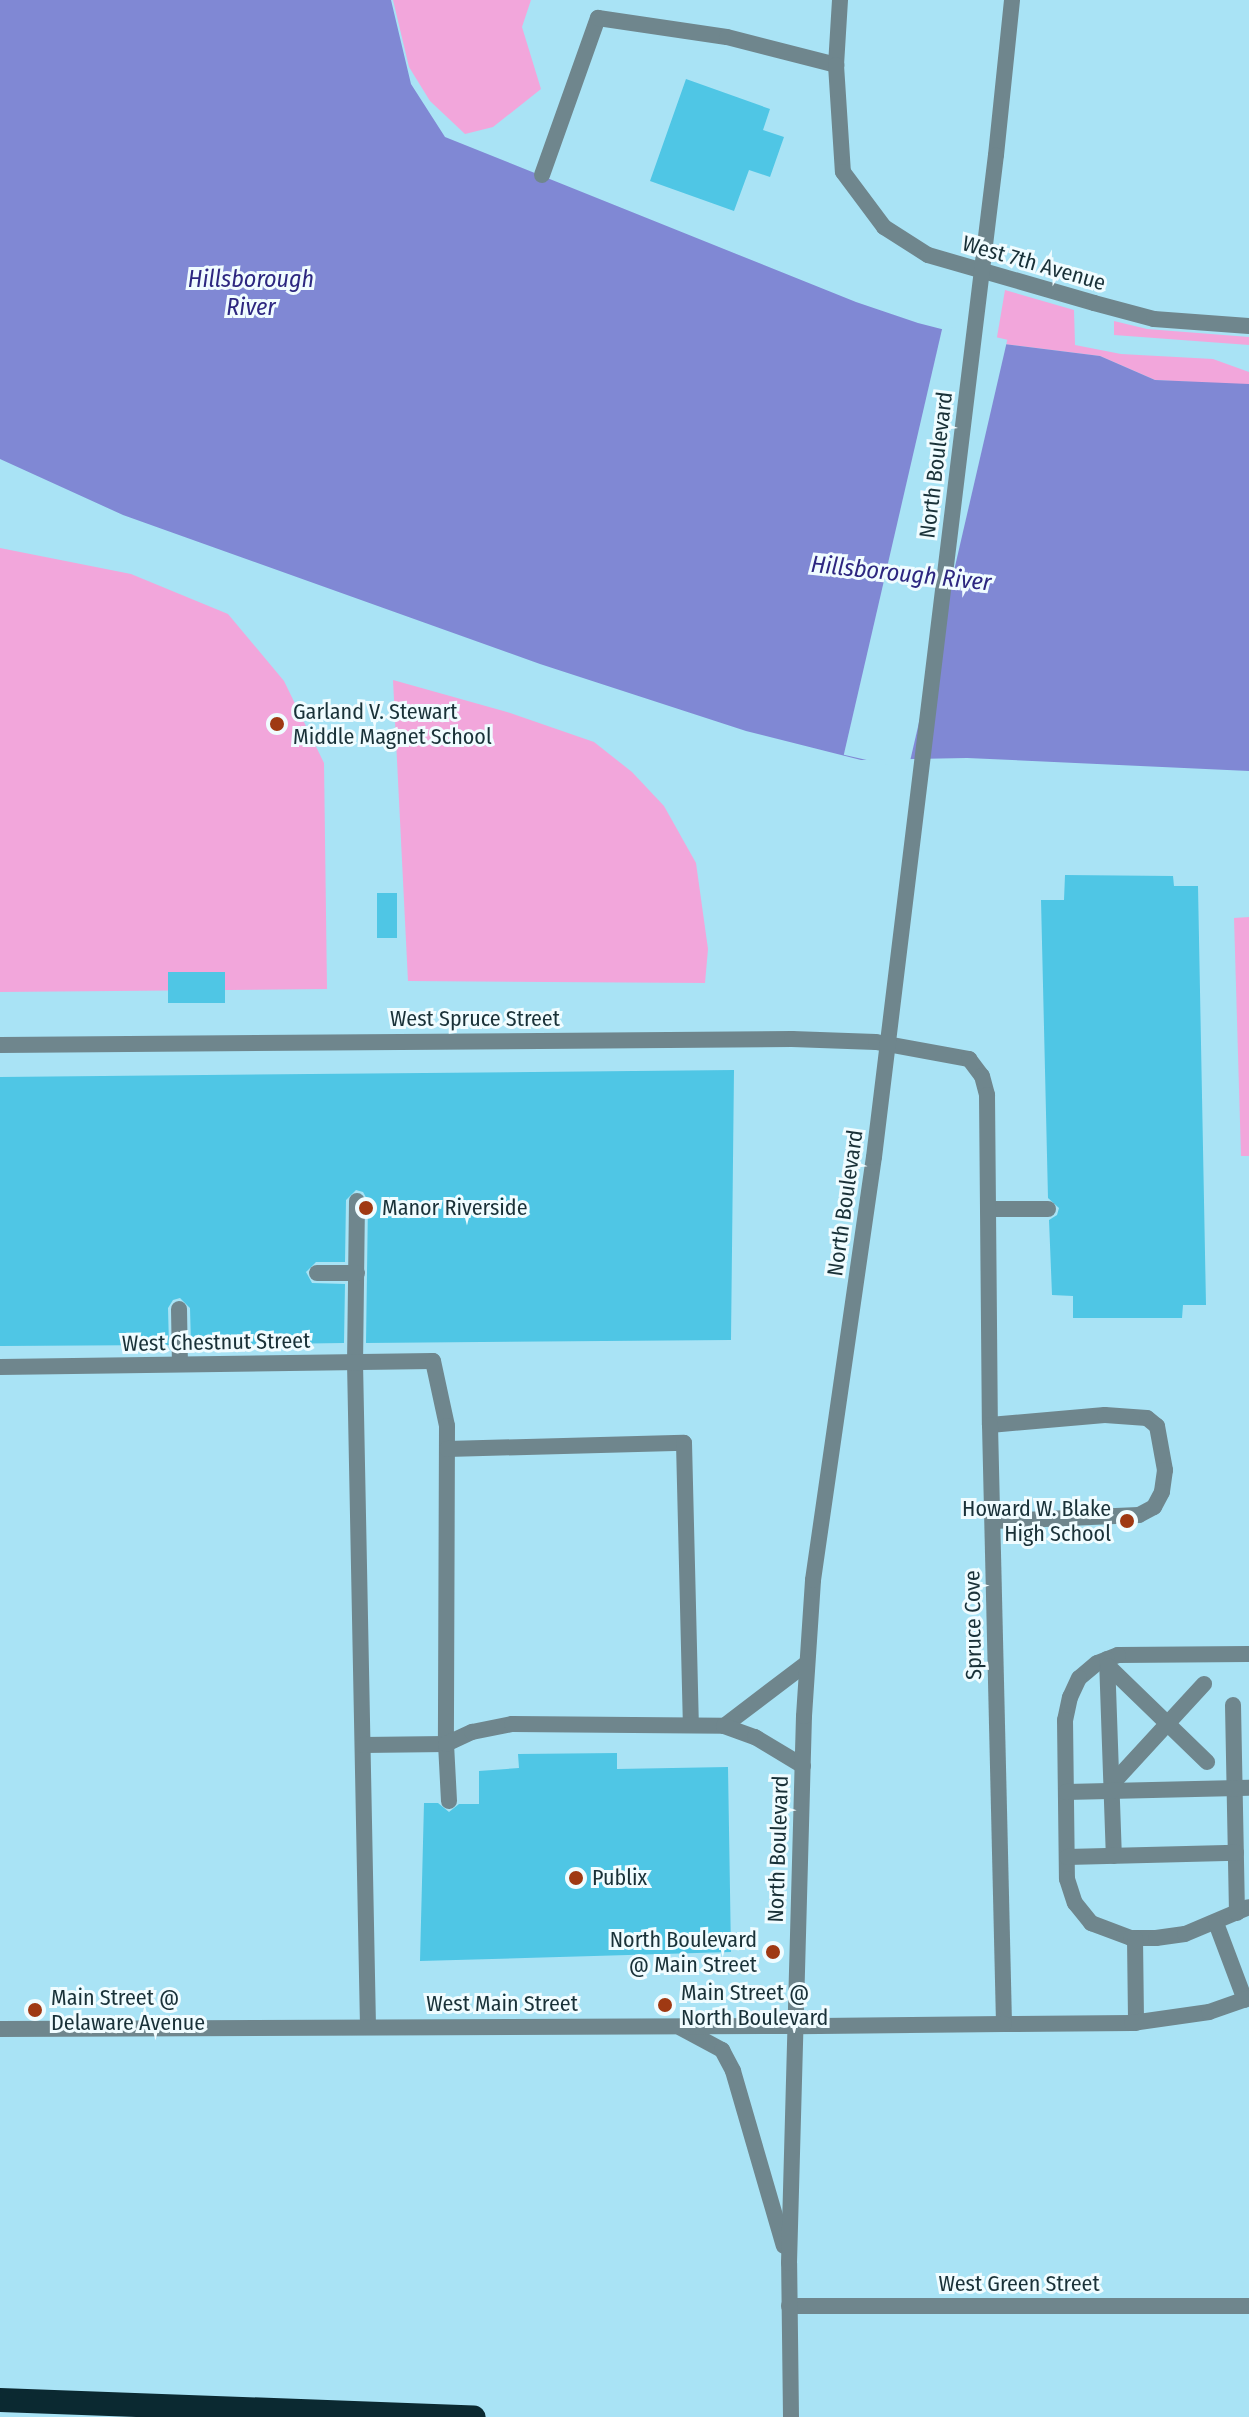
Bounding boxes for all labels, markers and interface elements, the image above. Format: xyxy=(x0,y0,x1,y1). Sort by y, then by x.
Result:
street label: West 7th Avenue xyxy=(959,230,1109,296)
water label: Hillsborough River xyxy=(188,266,314,322)
street label: North Boulevard xyxy=(914,390,958,540)
water label: Hillsborough River xyxy=(809,550,993,598)
place label: Garland V. Stewart Middle Magnet School xyxy=(293,698,492,750)
marker: Garland V. Stewart Middle Magnet School xyxy=(268,715,286,733)
street label: West Spruce Street xyxy=(390,1006,560,1032)
street label: North Boulevard xyxy=(822,1128,868,1278)
place label: Manor Riverside xyxy=(382,1195,528,1221)
marker: Manor Riverside xyxy=(357,1199,375,1217)
street label: West Chestnut Street xyxy=(122,1327,310,1357)
place label: Howard W. Blake High School xyxy=(962,1495,1111,1546)
marker: Howard W. Blake High School xyxy=(1118,1512,1136,1530)
street label: Spruce Cove xyxy=(959,1570,987,1680)
street label: North Boulevard xyxy=(762,1775,794,1923)
place label: Publix xyxy=(592,1865,647,1891)
marker: Publix xyxy=(567,1869,585,1887)
place label: North Boulevard @ Main Street xyxy=(610,1926,757,1978)
marker: North Boulevard @ Main Street xyxy=(764,1943,782,1961)
place label: Main Street @ North Boulevard xyxy=(681,1979,828,2030)
place label: Main Street @ Delaware Avenue xyxy=(51,1984,205,2036)
street label: West Main Street xyxy=(426,1991,578,2017)
marker: Main Street @ North Boulevard xyxy=(656,1996,674,2014)
marker: Main Street @ Delaware Avenue xyxy=(26,2001,44,2019)
street label: West Green Street xyxy=(938,2271,1100,2297)

